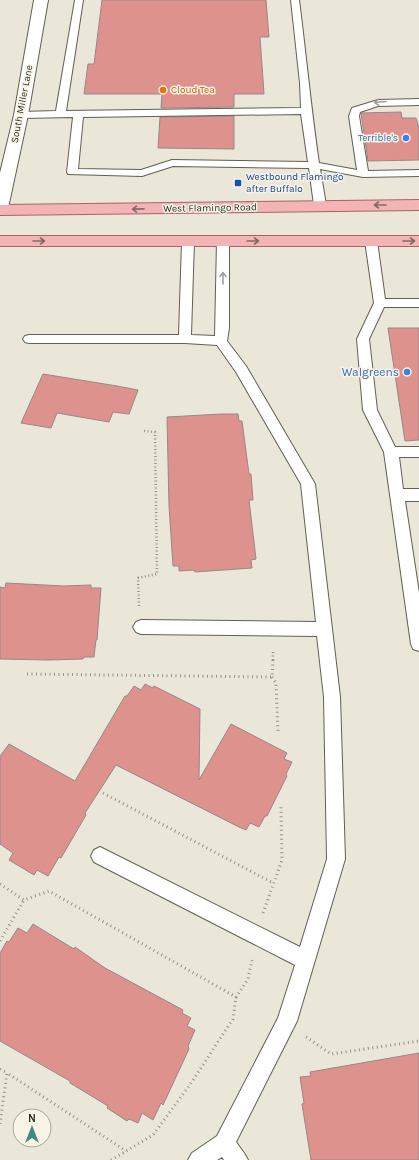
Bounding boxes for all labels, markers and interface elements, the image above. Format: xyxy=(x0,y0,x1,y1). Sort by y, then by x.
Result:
street label: South Miller Lane xyxy=(9,64,35,144)
place label: Cloud Tea xyxy=(171,84,215,96)
marker: Cloud Tea xyxy=(158,85,168,95)
one-way arrow xyxy=(374,99,387,106)
place label: Terrible's xyxy=(358,132,398,144)
marker: Terrible's xyxy=(401,133,411,143)
place label: Westbound Flamingo after Buffalo xyxy=(246,171,344,195)
marker: Westbound Flamingo after Buffalo xyxy=(233,178,243,188)
street label: West Flamingo Road xyxy=(163,201,257,215)
one-way arrow xyxy=(374,201,387,209)
one-way arrow xyxy=(132,205,145,213)
one-way arrow xyxy=(32,237,45,245)
one-way arrow xyxy=(246,237,259,245)
one-way arrow xyxy=(402,237,415,245)
one-way arrow xyxy=(219,272,227,285)
place label: Walgreens xyxy=(342,365,399,379)
marker: Walgreens xyxy=(402,367,412,377)
north arrow xyxy=(12,1108,52,1148)
text: N xyxy=(28,1112,36,1125)

